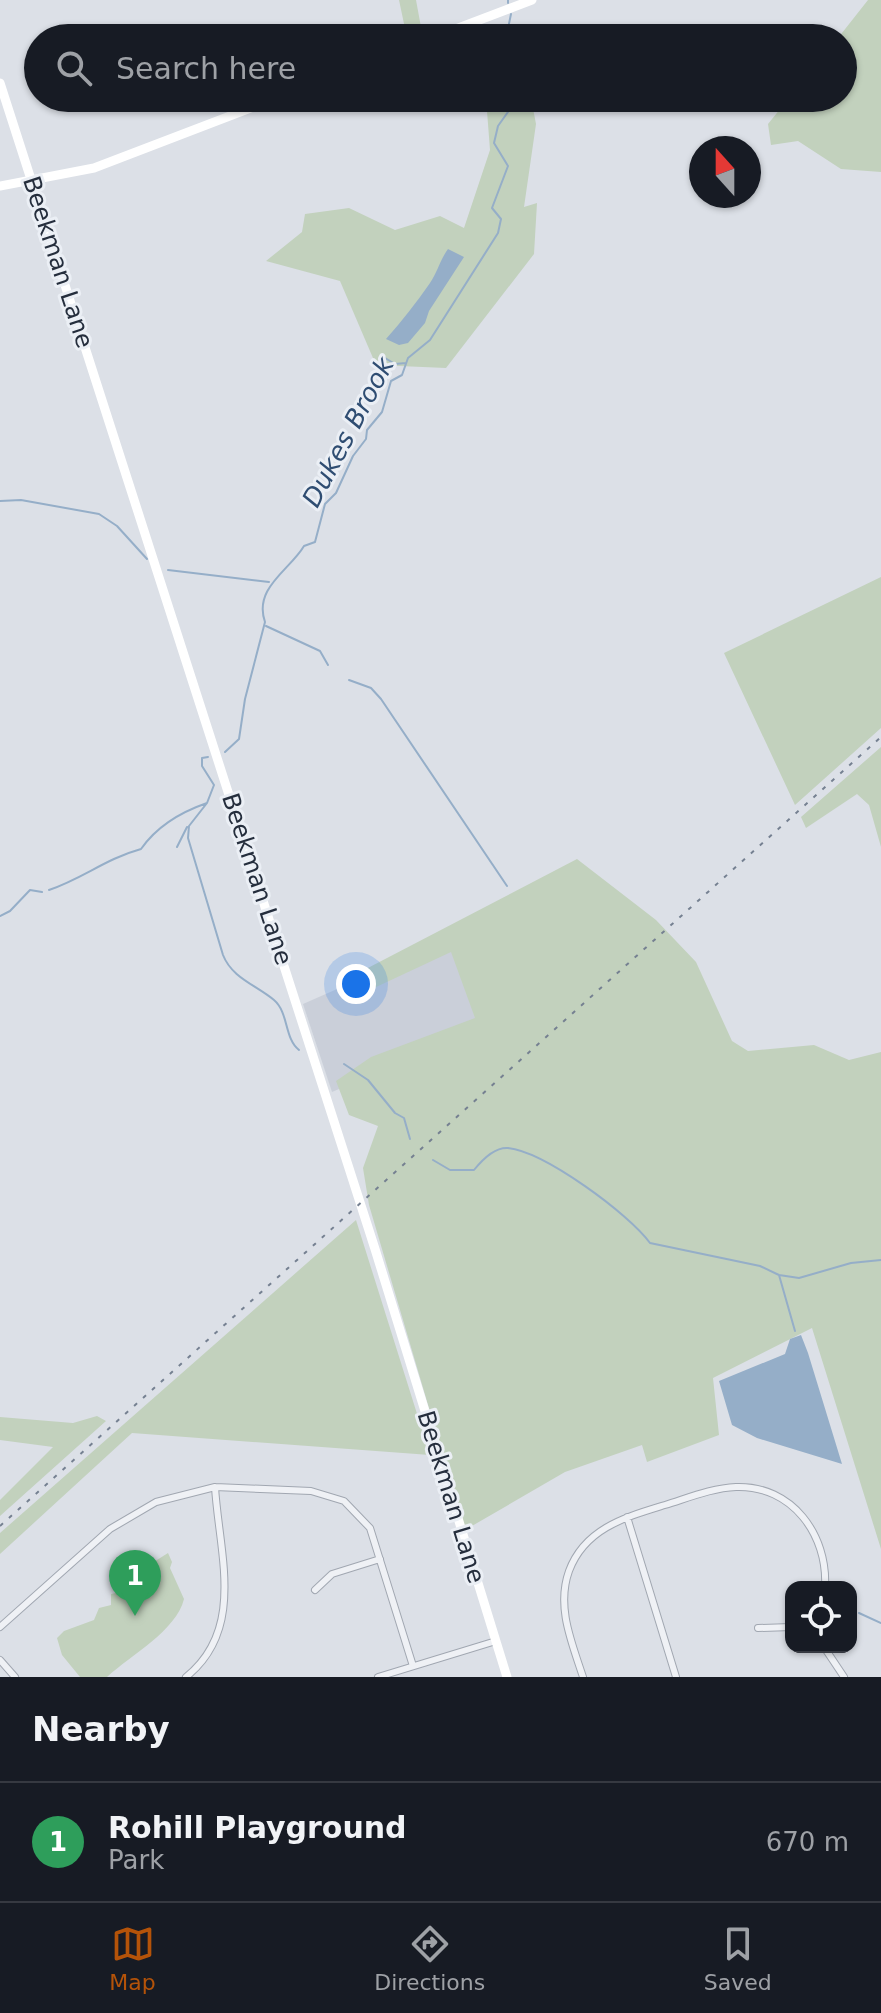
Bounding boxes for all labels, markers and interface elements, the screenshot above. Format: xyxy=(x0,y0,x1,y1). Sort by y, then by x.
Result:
search box xyxy=(24,24,857,112)
icon: search xyxy=(52,46,96,90)
text: Search here xyxy=(116,51,296,86)
north arrow xyxy=(689,136,761,208)
street label: Beekman Lane xyxy=(17,173,99,351)
water label: Dukes Brook xyxy=(296,351,400,512)
street label: Beekman Lane xyxy=(216,790,298,968)
your location xyxy=(336,964,376,1004)
street label: Beekman Lane xyxy=(411,1407,491,1587)
pin: 1 xyxy=(109,1550,161,1616)
map controls xyxy=(785,1581,857,1653)
button: locate xyxy=(785,1581,857,1653)
text: Nearby xyxy=(32,1709,170,1749)
text: Rohill Playground xyxy=(108,1810,407,1845)
text: 1 xyxy=(49,1827,67,1857)
text: 670 m xyxy=(766,1827,849,1857)
text: Park xyxy=(108,1845,164,1875)
tab: Map xyxy=(109,1922,156,1995)
tab: Directions xyxy=(374,1922,485,1995)
tab: Saved xyxy=(704,1922,772,1995)

